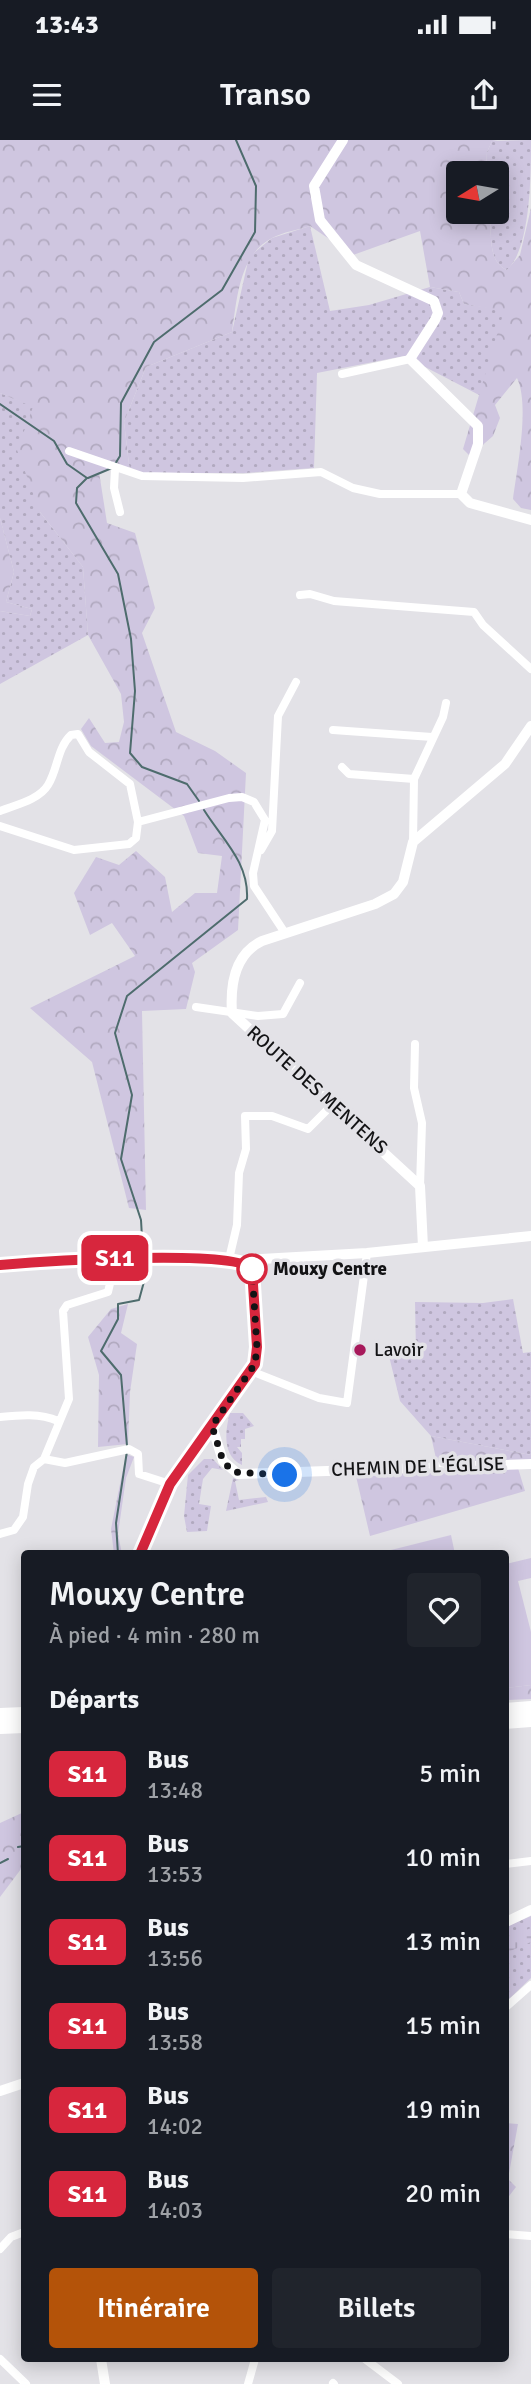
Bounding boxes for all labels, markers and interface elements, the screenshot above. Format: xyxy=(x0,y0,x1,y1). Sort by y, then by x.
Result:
text: 13:43 xyxy=(35,9,99,41)
text: Transo xyxy=(220,75,311,114)
icon: menu xyxy=(28,76,66,114)
icon: share xyxy=(465,76,503,114)
north arrow xyxy=(446,161,509,224)
map controls xyxy=(446,161,509,224)
street label: ROUTE DES MENTENS xyxy=(242,1021,392,1159)
line badge: S11 xyxy=(75,1235,155,1281)
text: S11 xyxy=(95,1243,135,1273)
marker: Mouxy Centre xyxy=(237,1254,267,1284)
place label: Mouxy Centre xyxy=(273,1257,387,1281)
place label: Lavoir xyxy=(374,1338,423,1362)
marker: Lavoir xyxy=(352,1342,368,1358)
street label: CHEMIN DE L'ÉGLISE xyxy=(331,1452,505,1482)
your location xyxy=(267,1457,302,1492)
button: heart xyxy=(407,1573,481,1647)
text: Mouxy Centre xyxy=(49,1574,245,1615)
text: À pied · 4 min · 280 m xyxy=(49,1621,260,1650)
text: Départs xyxy=(49,1684,139,1716)
text: Bus xyxy=(147,1744,189,1776)
text: 5 min xyxy=(419,1758,481,1790)
text: S11 xyxy=(68,1759,107,1789)
text: 13:48 xyxy=(147,1776,203,1805)
text: Bus xyxy=(147,1828,189,1860)
text: 10 min xyxy=(405,1842,481,1874)
text: S11 xyxy=(68,1843,107,1873)
text: 13:53 xyxy=(147,1860,203,1889)
text: Bus xyxy=(147,1912,189,1944)
text: 13 min xyxy=(405,1926,481,1958)
text: S11 xyxy=(68,1927,107,1957)
text: 13:56 xyxy=(147,1944,203,1973)
text: Bus xyxy=(147,1996,189,2028)
text: 15 min xyxy=(405,2010,481,2042)
text: S11 xyxy=(68,2011,107,2041)
text: 13:58 xyxy=(147,2028,203,2057)
text: Bus xyxy=(147,2080,189,2112)
text: 19 min xyxy=(405,2094,481,2126)
text: S11 xyxy=(68,2095,107,2125)
text: 14:02 xyxy=(147,2112,203,2141)
text: Bus xyxy=(147,2164,189,2196)
text: 20 min xyxy=(405,2178,481,2210)
text: S11 xyxy=(68,2179,107,2209)
text: 14:03 xyxy=(147,2196,203,2225)
button: Itinéraire xyxy=(49,2268,258,2348)
button: Billets xyxy=(272,2268,481,2348)

